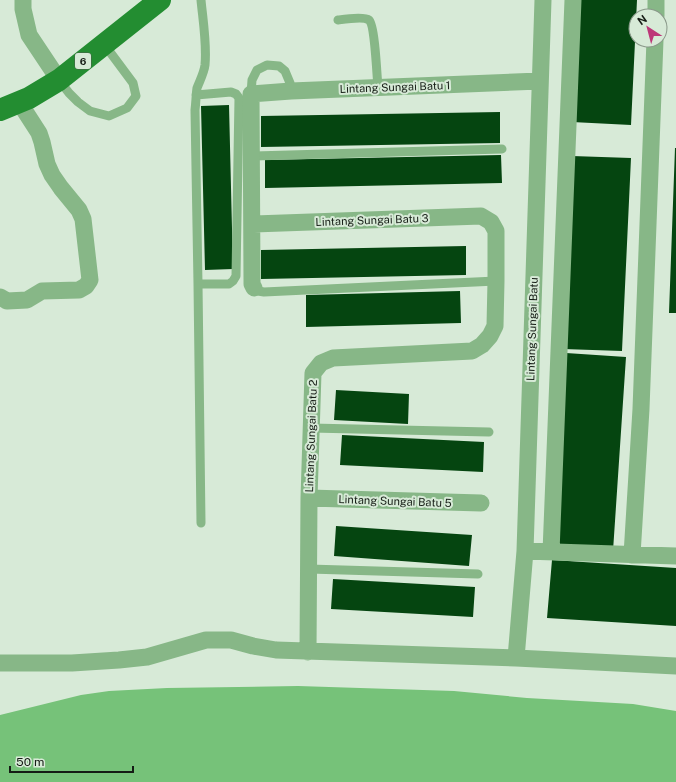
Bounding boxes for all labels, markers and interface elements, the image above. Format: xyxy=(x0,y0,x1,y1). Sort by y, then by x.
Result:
north arrow xyxy=(628,8,668,48)
text: N xyxy=(635,13,649,27)
road number: 6 xyxy=(75,53,91,69)
street label: Lintang Sungai Batu 1 xyxy=(339,79,451,95)
street label: Lintang Sungai Batu 3 xyxy=(315,212,429,228)
street label: Lintang Sungai Batu xyxy=(524,277,540,381)
street label: Lintang Sungai Batu 2 xyxy=(303,379,319,493)
street label: Lintang Sungai Batu 5 xyxy=(338,493,452,509)
scale bar xyxy=(10,748,133,774)
text: 50 m xyxy=(16,755,44,769)

